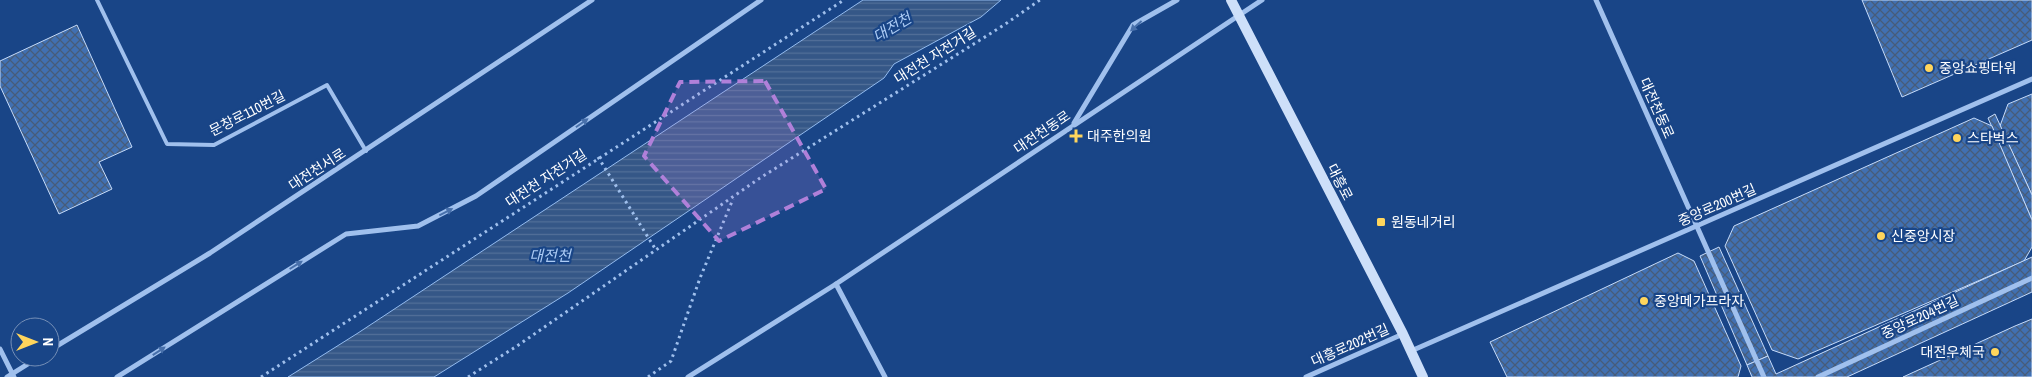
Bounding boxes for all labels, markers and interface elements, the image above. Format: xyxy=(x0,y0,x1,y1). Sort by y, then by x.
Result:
water label: 대전천 xyxy=(869,6,917,47)
one-way arrow xyxy=(1130,20,1142,31)
street label: 대전천 자전거길 xyxy=(891,23,979,87)
place label: 중앙쇼핑타워 xyxy=(1939,59,2016,77)
marker: 중앙쇼핑타워 xyxy=(1923,62,1935,74)
street label: 대전천동로 xyxy=(1636,75,1678,141)
street label: 문창로110번길 xyxy=(206,86,288,140)
street label: 대전천동로 xyxy=(1010,106,1074,157)
one-way arrow xyxy=(575,118,589,128)
place label: 대주한의원 xyxy=(1087,127,1151,145)
marker: 대주한의원 xyxy=(1069,129,1083,143)
place label: 스타벅스 xyxy=(1967,129,2019,147)
marker: 스타벅스 xyxy=(1951,132,1963,144)
street label: 대전천서로 xyxy=(285,144,349,194)
street label: 대전천 자전거길 xyxy=(502,145,590,211)
street label: 대흥로 xyxy=(1323,161,1357,203)
street label: 중앙로200번길 xyxy=(1675,180,1759,230)
one-way arrow xyxy=(439,208,453,216)
place label: 원동네거리 xyxy=(1391,213,1455,231)
marker: 원동네거리 xyxy=(1375,216,1387,228)
place label: 신중앙시장 xyxy=(1891,227,1956,245)
marker: 신중앙시장 xyxy=(1875,230,1887,242)
water label: 대전천 xyxy=(529,245,573,266)
one-way arrow xyxy=(290,260,303,269)
street label: 중앙로204번길 xyxy=(1878,291,1962,343)
place label: 중앙메가프라자 xyxy=(1654,292,1744,310)
marker: 중앙메가프라자 xyxy=(1638,295,1650,307)
north arrow xyxy=(10,317,60,367)
street label: 대흥로202번길 xyxy=(1308,320,1392,370)
text: N xyxy=(39,338,57,346)
place label: 대전우체국 xyxy=(1921,343,1985,361)
one-way arrow xyxy=(152,346,165,356)
marker: 대전우체국 xyxy=(1989,346,2001,358)

